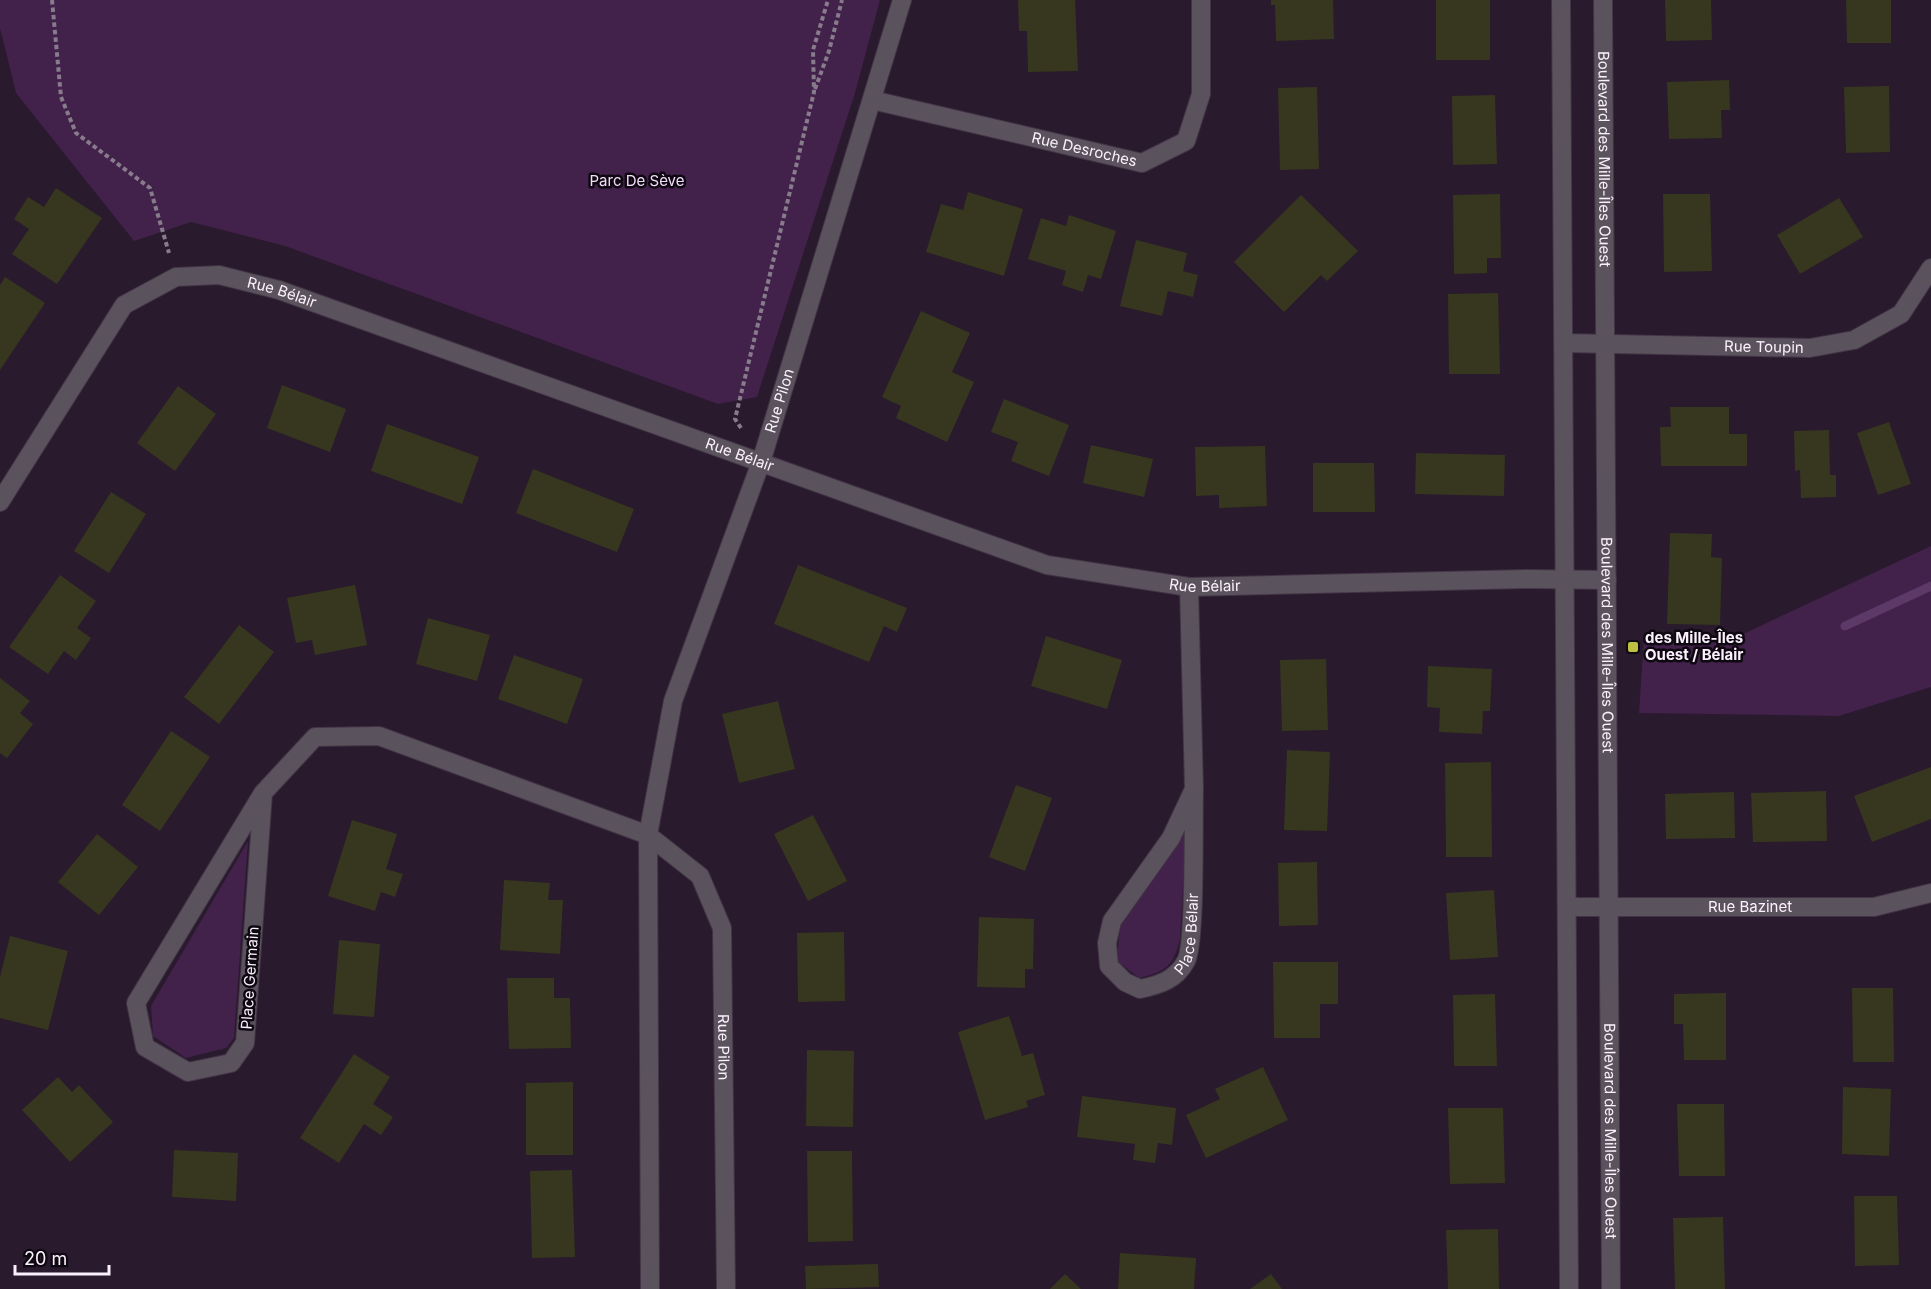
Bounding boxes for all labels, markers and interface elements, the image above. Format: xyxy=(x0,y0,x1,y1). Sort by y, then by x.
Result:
street label: Boulevard des Mille-Îles Ouest xyxy=(1594,51,1615,267)
street label: Rue Desroches xyxy=(1030,128,1139,171)
park label: Parc De Sève xyxy=(590,171,684,190)
street label: Rue Bélair xyxy=(245,272,319,312)
street label: Rue Toupin xyxy=(1724,336,1804,357)
street label: Rue Pilon xyxy=(760,366,798,435)
street label: Rue Bélair xyxy=(703,433,777,476)
street label: Boulevard des Mille-Îles Ouest xyxy=(1597,537,1618,753)
street label: Rue Bélair xyxy=(1168,574,1241,596)
place label: des Mille-Îles Ouest / Bélair xyxy=(1645,628,1743,664)
marker: des Mille-Îles Ouest / Bélair xyxy=(1626,640,1640,654)
street label: Place Bélair xyxy=(1170,892,1202,978)
street label: Rue Bazinet xyxy=(1708,897,1792,916)
street label: Place Germain xyxy=(236,926,263,1030)
street label: Rue Pilon xyxy=(714,1014,734,1080)
street label: Boulevard des Mille-Îles Ouest xyxy=(1600,1023,1621,1239)
scale bar xyxy=(15,1238,110,1276)
text: 20 m xyxy=(24,1248,67,1269)

